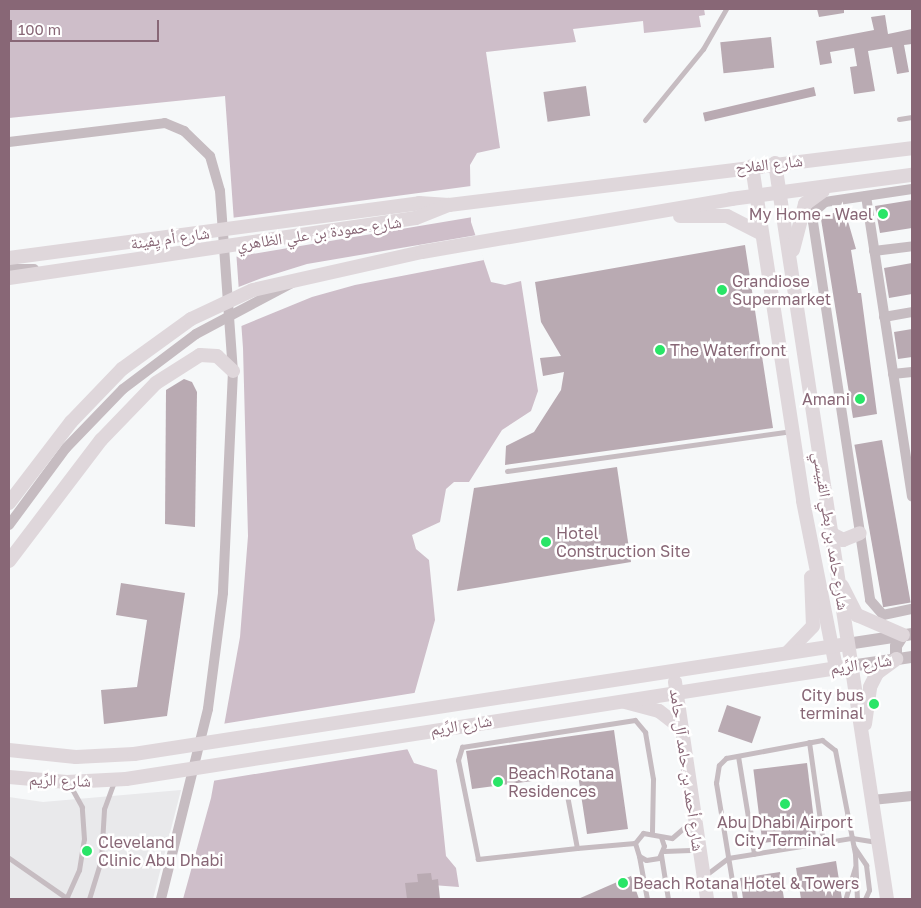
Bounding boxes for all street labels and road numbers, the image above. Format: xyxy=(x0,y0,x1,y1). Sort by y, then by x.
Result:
street label: شارع الفلاح xyxy=(734,151,804,177)
street label: شارع حمودة بن علي الظاهري xyxy=(235,212,403,254)
street label: شارع أم يِفينة xyxy=(129,223,211,253)
street label: شارع حامد بن بطي القبيسي xyxy=(809,450,853,612)
street label: شارع الرِّيم xyxy=(829,650,893,678)
street label: شارع أحمد بن حامد آل حامد xyxy=(666,688,708,852)
street label: شارع الرِّيم xyxy=(429,711,493,739)
street label: شارع الرِّيم xyxy=(29,769,91,791)

